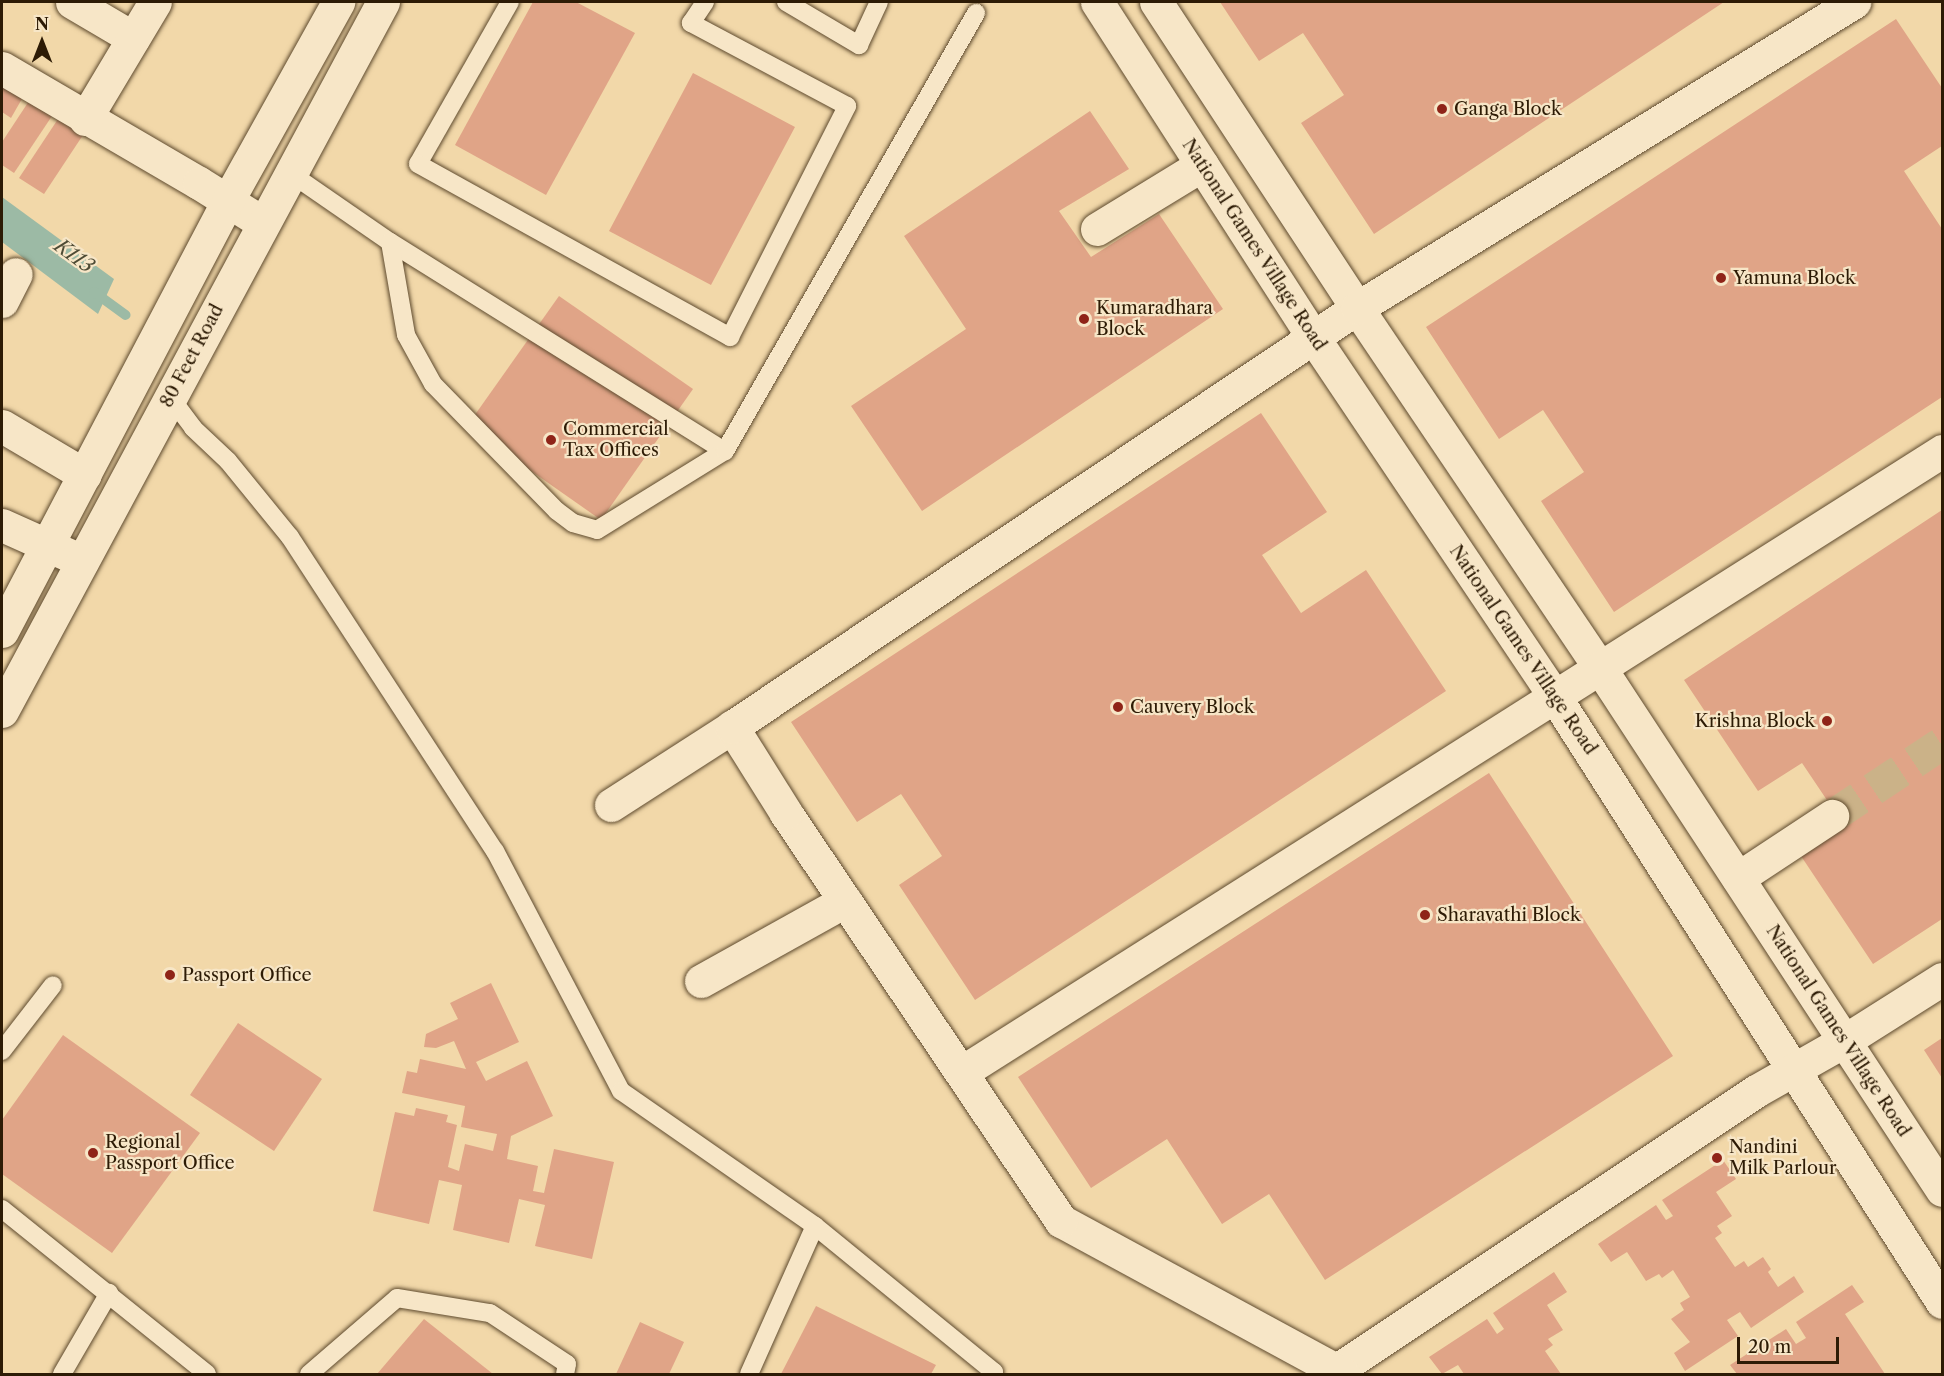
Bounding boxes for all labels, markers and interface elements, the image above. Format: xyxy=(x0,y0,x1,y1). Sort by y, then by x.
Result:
north arrow xyxy=(12,12,72,72)
text: N xyxy=(35,14,49,34)
place label: Ganga Block xyxy=(1454,98,1562,120)
marker: Ganga Block xyxy=(1435,102,1449,116)
street label: National Games Village Road xyxy=(1177,135,1331,355)
water label: K113 xyxy=(50,234,98,278)
place label: Yamuna Block xyxy=(1733,267,1856,289)
marker: Yamuna Block xyxy=(1714,271,1728,285)
place label: Kumaradhara Block xyxy=(1096,298,1213,340)
street label: 80 Feet Road xyxy=(156,301,228,411)
marker: Kumaradhara Block xyxy=(1077,312,1091,326)
place label: Commercial Tax Offices xyxy=(563,419,669,462)
marker: Commercial Tax Offices xyxy=(544,433,558,447)
street label: National Games Village Road xyxy=(1445,541,1601,759)
place label: Cauvery Block xyxy=(1130,696,1255,718)
marker: Cauvery Block xyxy=(1111,700,1125,714)
place label: Krishna Block xyxy=(1695,710,1815,732)
marker: Krishna Block xyxy=(1820,714,1834,728)
place label: Sharavathi Block xyxy=(1437,904,1580,926)
marker: Sharavathi Block xyxy=(1418,908,1432,922)
street label: National Games Village Road xyxy=(1761,921,1915,1141)
place label: Passport Office xyxy=(182,964,311,986)
marker: Passport Office xyxy=(163,968,177,982)
place label: Regional Passport Office xyxy=(105,1132,234,1174)
place label: Nandini Milk Parlour xyxy=(1729,1137,1837,1180)
marker: Regional Passport Office xyxy=(86,1146,100,1160)
marker: Nandini Milk Parlour xyxy=(1710,1151,1724,1165)
scale bar xyxy=(1740,1325,1842,1363)
text: 20 m xyxy=(1748,1336,1791,1358)

